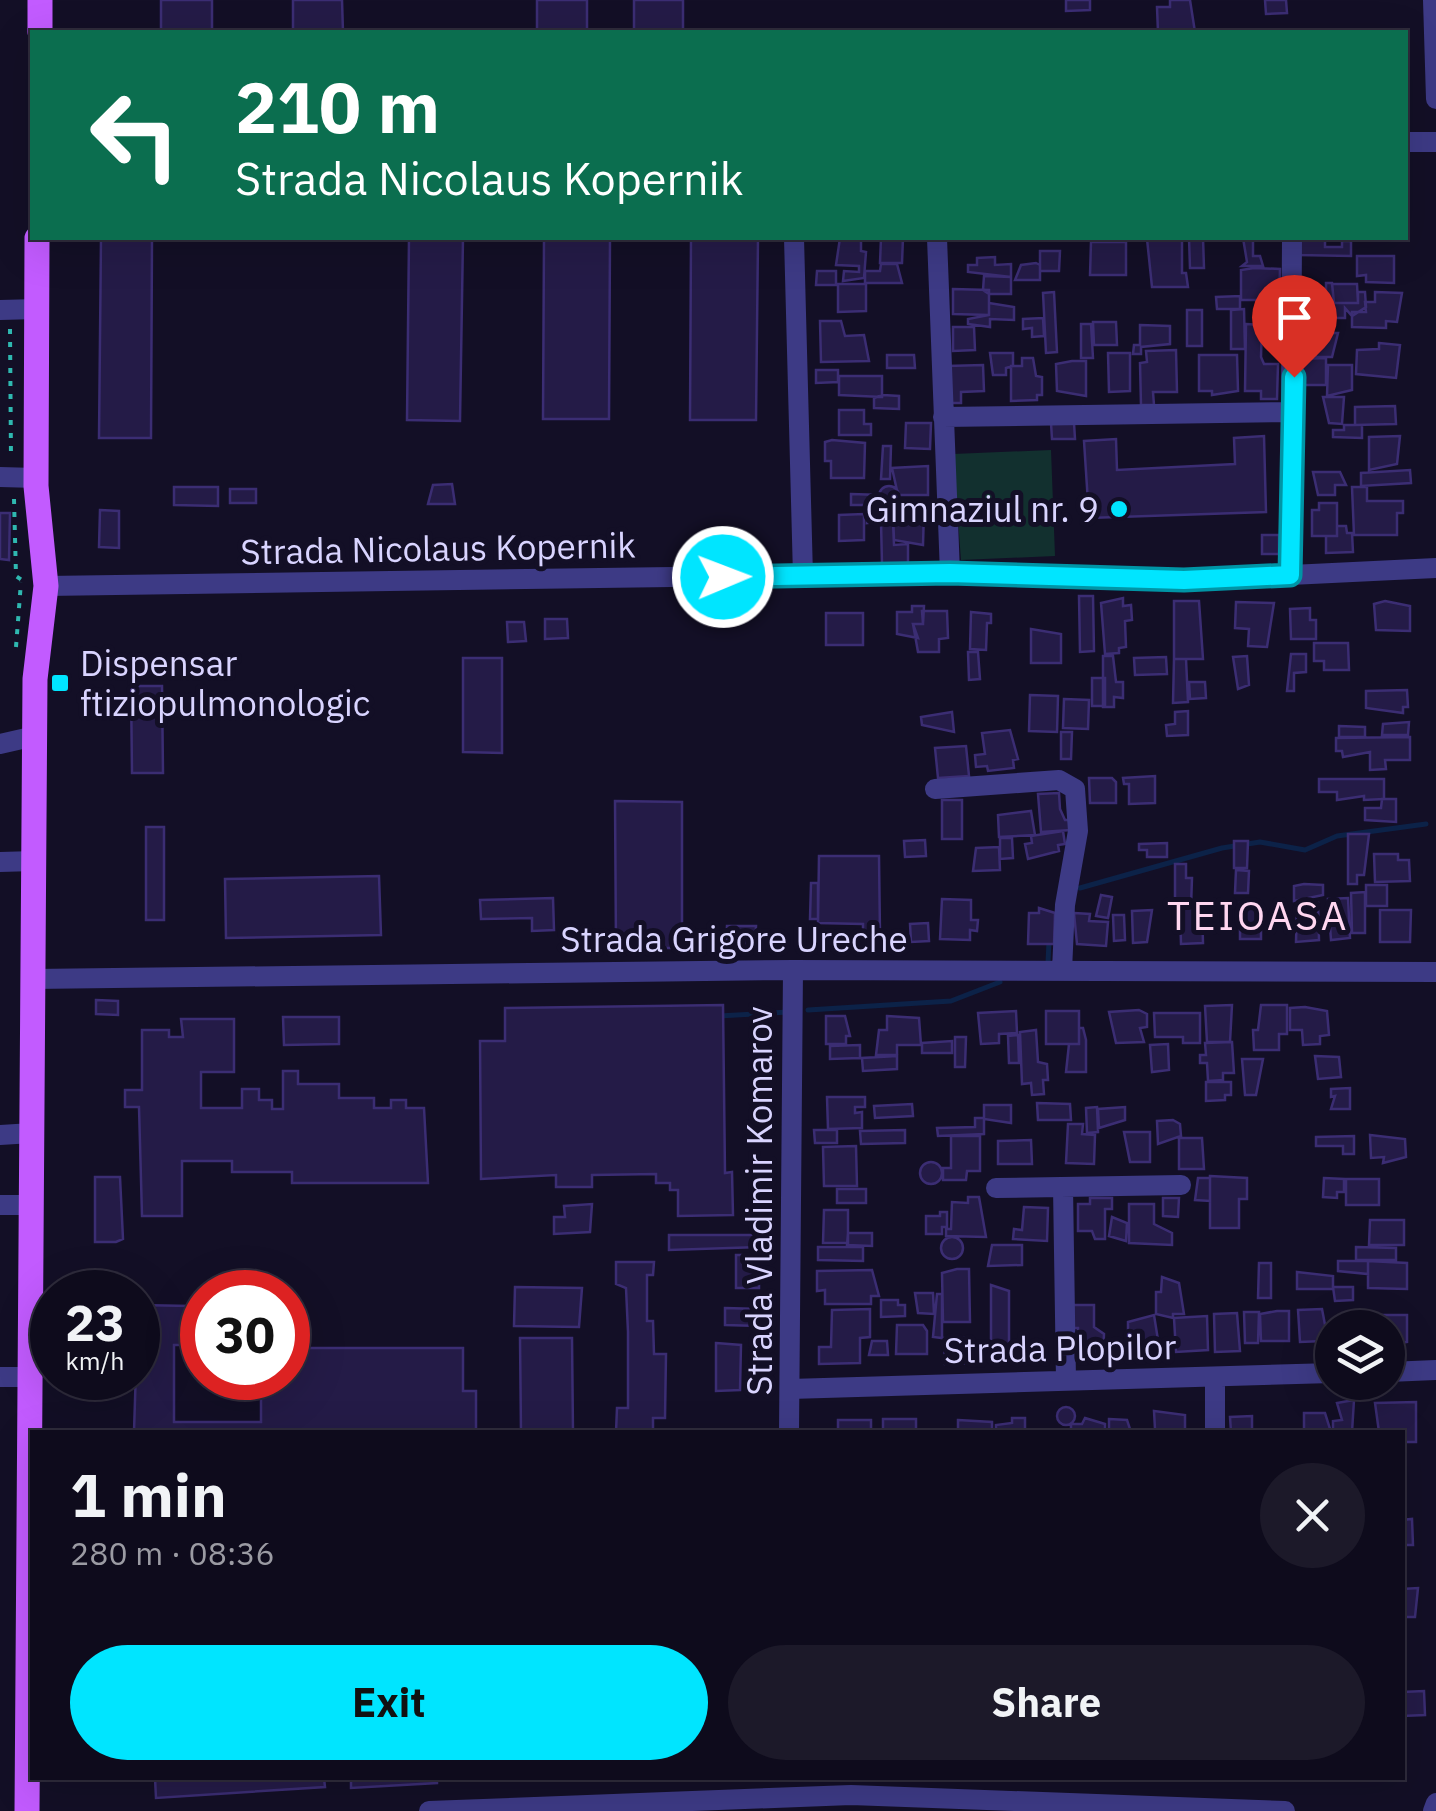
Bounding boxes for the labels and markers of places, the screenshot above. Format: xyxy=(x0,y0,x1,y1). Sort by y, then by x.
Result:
pin xyxy=(1252,275,1337,378)
place label: Gimnaziul nr. 9 xyxy=(865,486,1099,532)
marker: Gimnaziul nr. 9 xyxy=(1108,498,1130,520)
place label: Dispensar ftiziopulmonologic xyxy=(80,640,370,726)
marker: Dispensar ftiziopulmonologic xyxy=(49,672,71,694)

